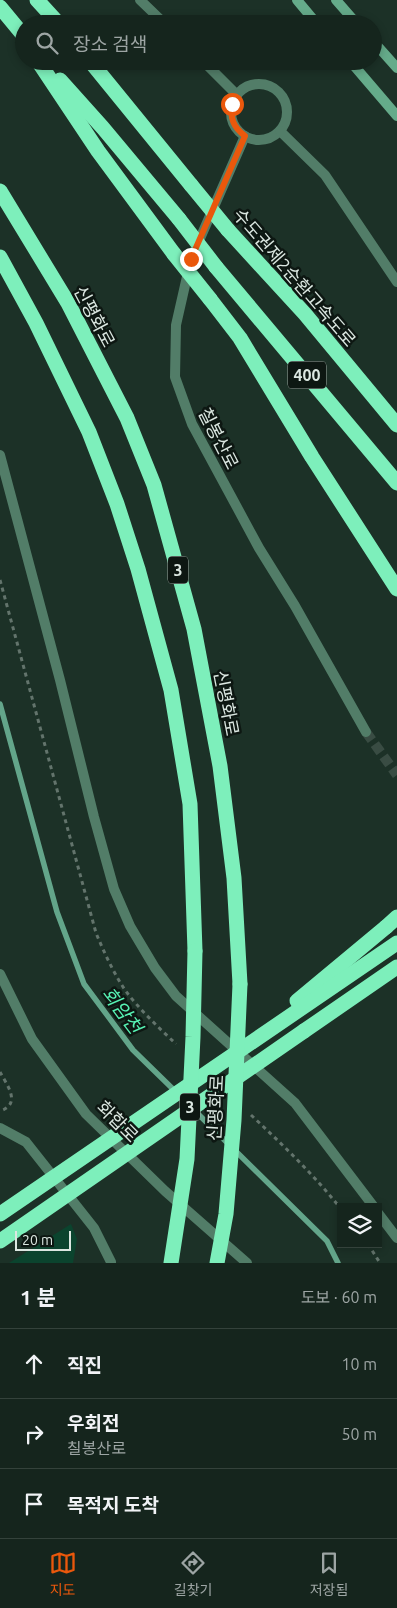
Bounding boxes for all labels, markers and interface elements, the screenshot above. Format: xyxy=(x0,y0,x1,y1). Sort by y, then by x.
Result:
search box xyxy=(15,15,382,70)
icon: search xyxy=(33,29,61,57)
text: 장소 검색 xyxy=(73,33,147,55)
route start xyxy=(221,93,244,116)
street label: 수도권제2순환고속도로 xyxy=(230,204,360,350)
route end xyxy=(180,248,203,271)
street label: 신평화로 xyxy=(71,282,119,350)
road number: 400 xyxy=(288,362,326,388)
street label: 칠봉산로 xyxy=(195,404,243,472)
road number: 3 xyxy=(168,556,188,584)
street label: 신평화로 xyxy=(211,669,243,737)
water label: 회암천 xyxy=(97,982,147,1039)
street label: 신평화로 xyxy=(203,1074,227,1142)
road number: 3 xyxy=(180,1094,200,1120)
street label: 화합로 xyxy=(93,1096,143,1146)
map controls xyxy=(337,1203,382,1248)
button: layers xyxy=(337,1203,382,1248)
scale bar xyxy=(15,1228,71,1251)
text: 20 m xyxy=(22,1232,53,1248)
text: 1 분 xyxy=(20,1285,56,1309)
text: 도보 · 60 m xyxy=(301,1288,377,1306)
icon: ahead xyxy=(20,1350,48,1378)
text: 직진 xyxy=(67,1354,102,1376)
text: 10 m xyxy=(341,1355,377,1373)
text: 우회전 xyxy=(67,1412,119,1434)
icon: right xyxy=(20,1420,48,1448)
text: 50 m xyxy=(341,1425,377,1443)
text: 칠봉산로 xyxy=(67,1439,126,1457)
icon: arrive xyxy=(20,1490,48,1518)
text: 목적지 도착 xyxy=(67,1494,159,1516)
tab: 지도 xyxy=(49,1549,77,1599)
tab: 길찾기 xyxy=(174,1549,212,1599)
tab: 저장됨 xyxy=(310,1549,348,1599)

